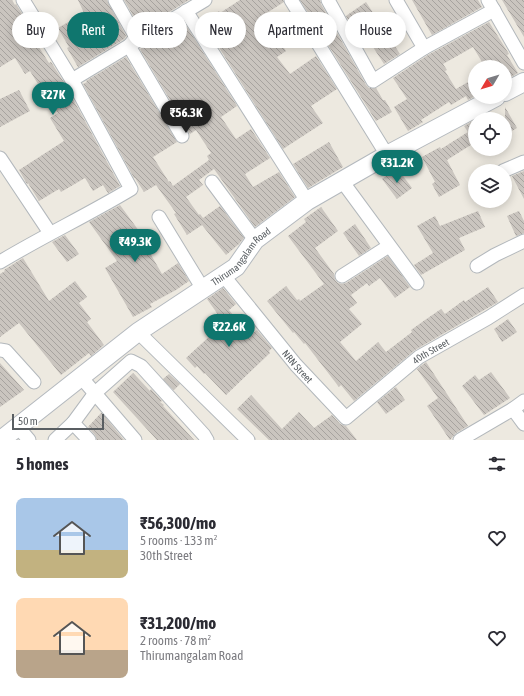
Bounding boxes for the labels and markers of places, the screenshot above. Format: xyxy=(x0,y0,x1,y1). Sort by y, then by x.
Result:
pin: ₹27K xyxy=(29,82,77,116)
pin: ₹56.3K xyxy=(153,100,219,134)
pin: ₹31.2K xyxy=(364,150,430,184)
pin: ₹49.3K xyxy=(102,229,168,263)
pin: ₹22.6K xyxy=(196,314,262,348)

